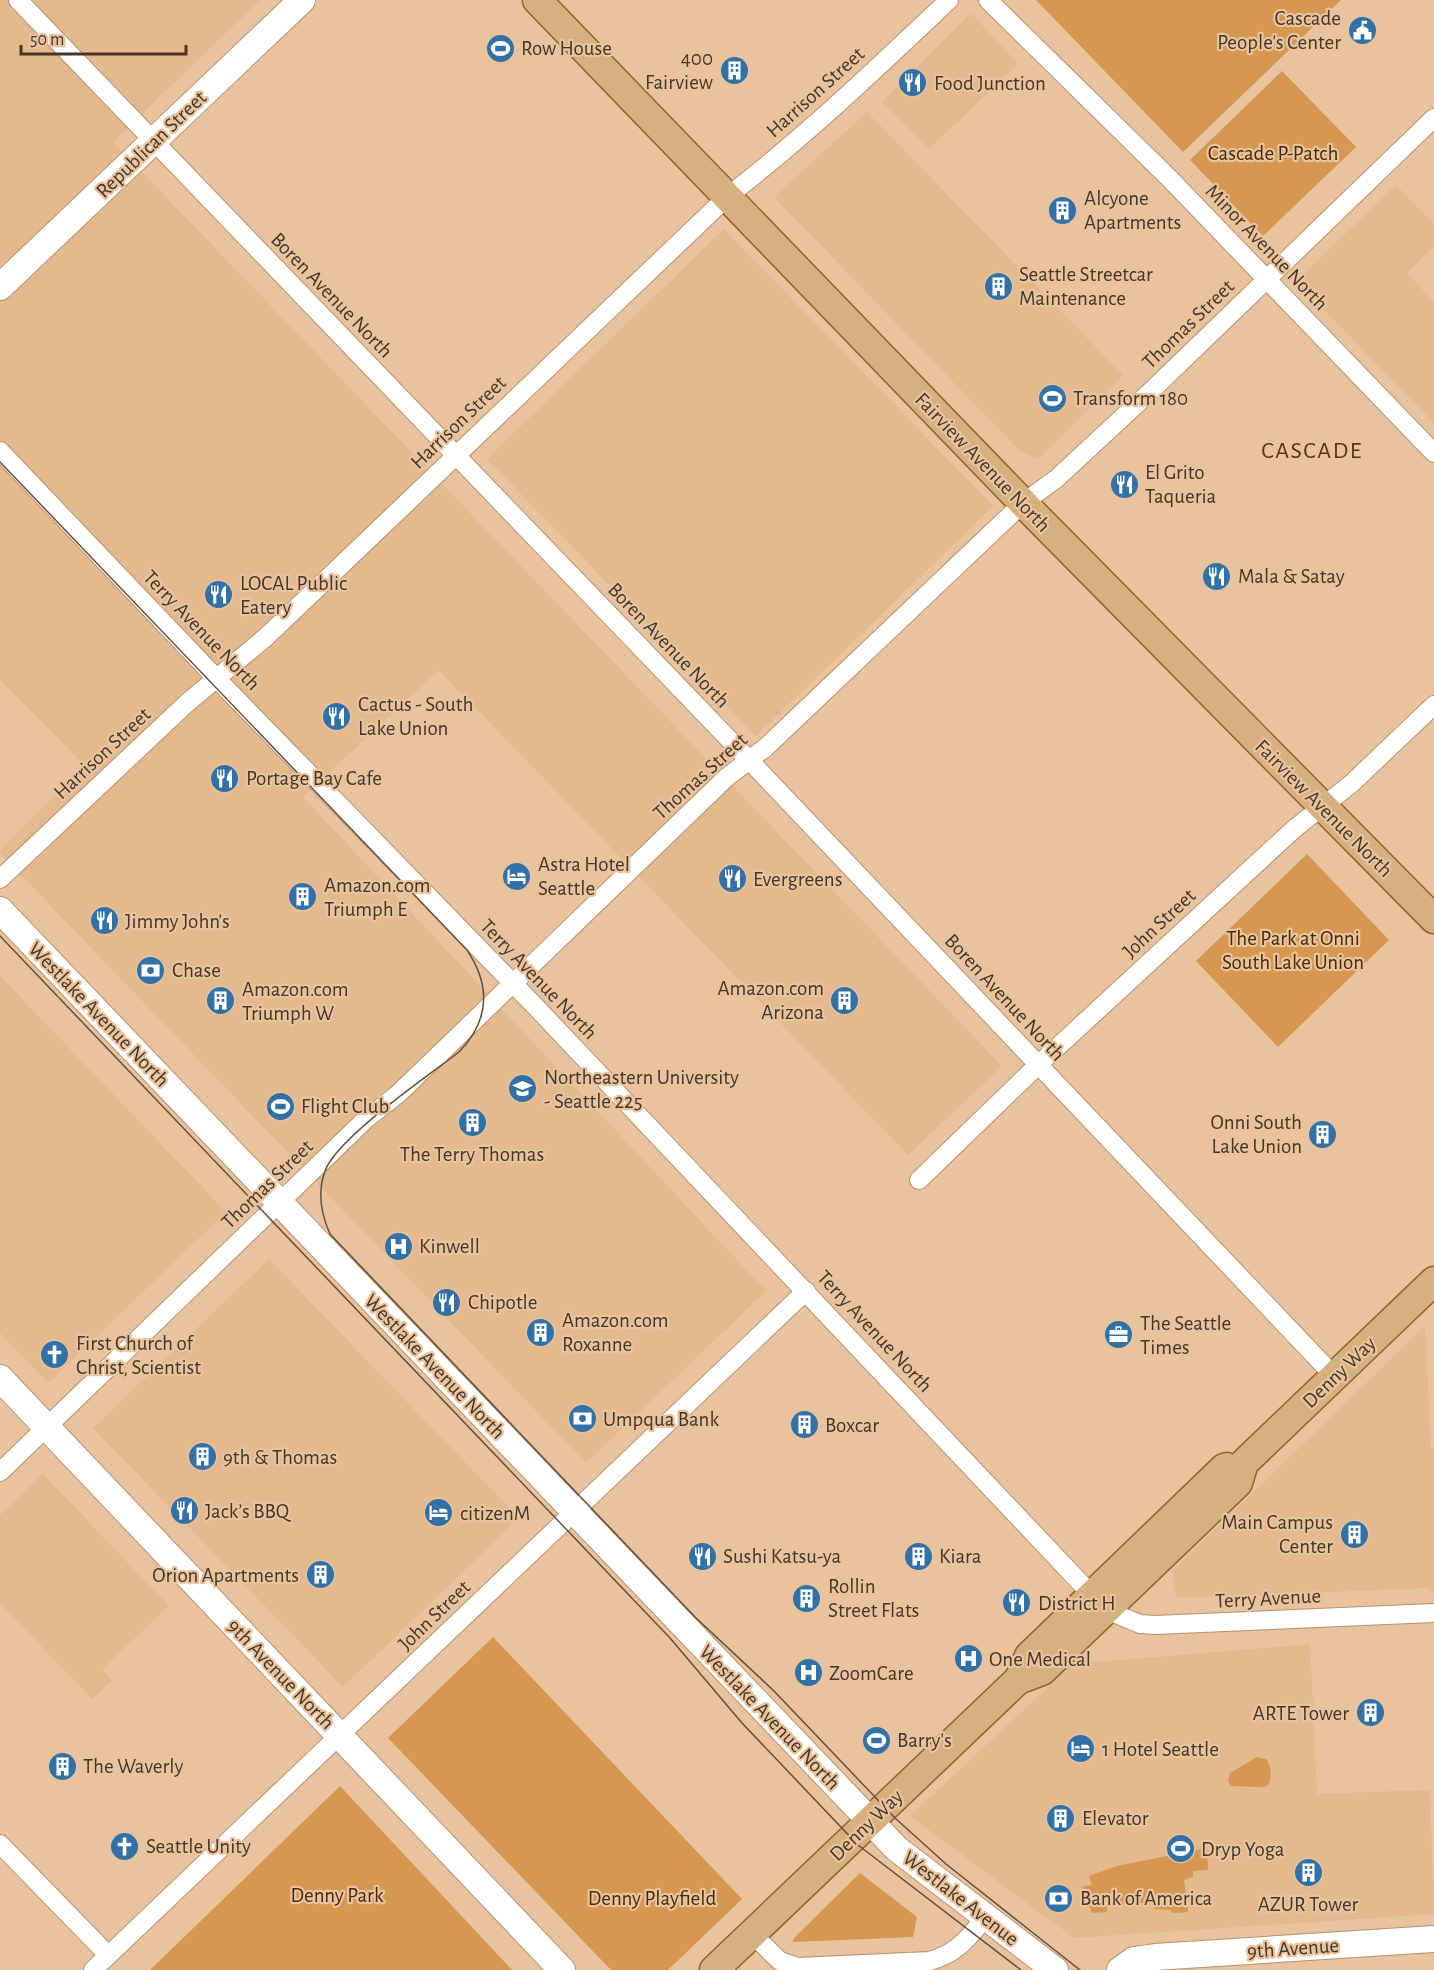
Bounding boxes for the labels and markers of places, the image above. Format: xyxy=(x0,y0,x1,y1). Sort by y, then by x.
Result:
place label: Cascade People's Center xyxy=(1217,8,1341,53)
public building icon: Cascade People's Center xyxy=(1346,14,1378,46)
sports icon: Row House xyxy=(484,32,516,64)
place label: Row House xyxy=(521,38,612,59)
place label: 400 Fairview xyxy=(645,48,713,93)
building icon: 400 Fairview xyxy=(718,54,750,86)
restaurant icon: Food Junction xyxy=(897,67,929,99)
place label: Food Junction xyxy=(934,73,1046,94)
place label: Alcyone Apartments xyxy=(1084,188,1181,233)
building icon: Alcyone Apartments xyxy=(1047,194,1079,226)
place label: Seattle Streetcar Maintenance xyxy=(1019,264,1153,309)
building icon: Seattle Streetcar Maintenance xyxy=(982,270,1014,302)
sports icon: Transform 180 xyxy=(1036,382,1068,414)
place label: Transform 180 xyxy=(1073,388,1188,409)
place label: El Grito Taqueria xyxy=(1145,462,1217,507)
restaurant icon: El Grito Taqueria xyxy=(1108,468,1140,500)
restaurant icon: Mala & Satay xyxy=(1201,560,1233,592)
place label: Mala & Satay xyxy=(1238,566,1345,587)
place label: LOCAL Public Eatery xyxy=(240,573,347,618)
restaurant icon: LOCAL Public Eatery xyxy=(203,579,235,611)
place label: Cactus - South Lake Union xyxy=(358,694,473,739)
restaurant icon: Cactus - South Lake Union xyxy=(321,700,353,732)
restaurant icon: Portage Bay Cafe xyxy=(209,762,241,794)
place label: Portage Bay Cafe xyxy=(246,768,382,789)
place label: Astra Hotel Seattle xyxy=(538,854,630,899)
hotel icon: Astra Hotel Seattle xyxy=(501,860,533,892)
restaurant icon: Evergreens xyxy=(716,863,748,895)
place label: Evergreens xyxy=(753,869,842,890)
place label: Amazon.com Triumph E xyxy=(324,875,431,920)
building icon: Amazon.com Triumph E xyxy=(287,881,319,913)
restaurant icon: Jimmy John's xyxy=(88,905,120,937)
place label: Jimmy John's xyxy=(125,911,230,932)
bank icon: Chase xyxy=(135,954,167,986)
place label: Chase xyxy=(172,960,221,981)
place label: Amazon.com Arizona xyxy=(717,978,824,1023)
place label: Amazon.com Triumph W xyxy=(242,979,349,1024)
building icon: Amazon.com Arizona xyxy=(829,984,861,1016)
building icon: Amazon.com Triumph W xyxy=(205,985,237,1017)
place label: Northeastern University - Seattle 225 xyxy=(544,1067,739,1112)
school or university icon: Northeastern University - Seattle 225 xyxy=(507,1073,539,1105)
sports icon: Flight Club xyxy=(264,1090,296,1122)
place label: Flight Club xyxy=(301,1096,389,1117)
building icon: The Terry Thomas xyxy=(456,1107,488,1139)
place label: Onni South Lake Union xyxy=(1211,1112,1302,1157)
building icon: Onni South Lake Union xyxy=(1307,1118,1339,1150)
place label: The Terry Thomas xyxy=(400,1144,544,1165)
hospital icon: Kinwell xyxy=(382,1230,414,1262)
place label: Kinwell xyxy=(419,1236,480,1257)
restaurant icon: Chipotle xyxy=(431,1286,463,1318)
place label: Chipotle xyxy=(468,1292,538,1313)
place label: Amazon.com Roxanne xyxy=(562,1310,669,1355)
place label: The Seattle Times xyxy=(1140,1313,1231,1358)
building icon: Amazon.com Roxanne xyxy=(525,1316,557,1348)
office icon: The Seattle Times xyxy=(1103,1319,1135,1351)
place label: First Church of Christ, Scientist xyxy=(76,1333,201,1378)
church icon: First Church of Christ, Scientist xyxy=(39,1339,71,1371)
bank icon: Umpqua Bank xyxy=(566,1403,598,1435)
place label: Umpqua Bank xyxy=(603,1409,719,1430)
building icon: Boxcar xyxy=(788,1409,820,1441)
place label: Boxcar xyxy=(825,1415,879,1436)
building icon: 9th & Thomas xyxy=(186,1441,218,1473)
place label: 9th & Thomas xyxy=(223,1447,337,1468)
restaurant icon: Jack’s BBQ xyxy=(168,1495,200,1527)
hotel icon: citizenM xyxy=(423,1497,455,1529)
place label: Jack’s BBQ xyxy=(205,1501,292,1522)
place label: citizenM xyxy=(460,1503,530,1524)
place label: Main Campus Center xyxy=(1221,1512,1333,1557)
building icon: Main Campus Center xyxy=(1338,1518,1370,1550)
restaurant icon: Sushi Katsu-ya xyxy=(686,1540,718,1572)
building icon: Kiara xyxy=(902,1540,934,1572)
place label: Sushi Katsu-ya xyxy=(723,1546,841,1567)
place label: Kiara xyxy=(939,1546,982,1567)
building icon: Orion Apartments xyxy=(304,1559,336,1591)
place label: Orion Apartments xyxy=(152,1565,299,1586)
place label: Rollin Street Flats xyxy=(828,1576,919,1621)
building icon: Rollin Street Flats xyxy=(791,1582,823,1614)
restaurant icon: District H xyxy=(1001,1587,1033,1619)
place label: District H xyxy=(1038,1593,1116,1614)
hospital icon: One Medical xyxy=(952,1643,984,1675)
place label: One Medical xyxy=(989,1649,1091,1670)
hospital icon: ZoomCare xyxy=(792,1657,824,1689)
place label: ZoomCare xyxy=(829,1663,914,1684)
building icon: ARTE Tower xyxy=(1354,1697,1386,1729)
place label: ARTE Tower xyxy=(1253,1703,1349,1724)
sports icon: Barry's xyxy=(860,1724,892,1756)
place label: Barry's xyxy=(897,1730,952,1751)
hotel icon: 1 Hotel Seattle xyxy=(1065,1733,1097,1765)
place label: 1 Hotel Seattle xyxy=(1102,1739,1219,1760)
building icon: The Waverly xyxy=(46,1750,78,1782)
place label: The Waverly xyxy=(83,1756,183,1777)
building icon: Elevator xyxy=(1045,1802,1077,1834)
place label: Elevator xyxy=(1082,1808,1149,1829)
church icon: Seattle Unity xyxy=(109,1830,141,1862)
sports icon: Dryp Yoga xyxy=(1164,1833,1196,1865)
place label: Seattle Unity xyxy=(146,1836,251,1857)
place label: Dryp Yoga xyxy=(1201,1839,1285,1860)
building icon: AZUR Tower xyxy=(1292,1857,1324,1889)
bank icon: Bank of America xyxy=(1043,1882,1075,1914)
place label: Bank of America xyxy=(1080,1888,1213,1909)
place label: AZUR Tower xyxy=(1258,1894,1359,1915)

